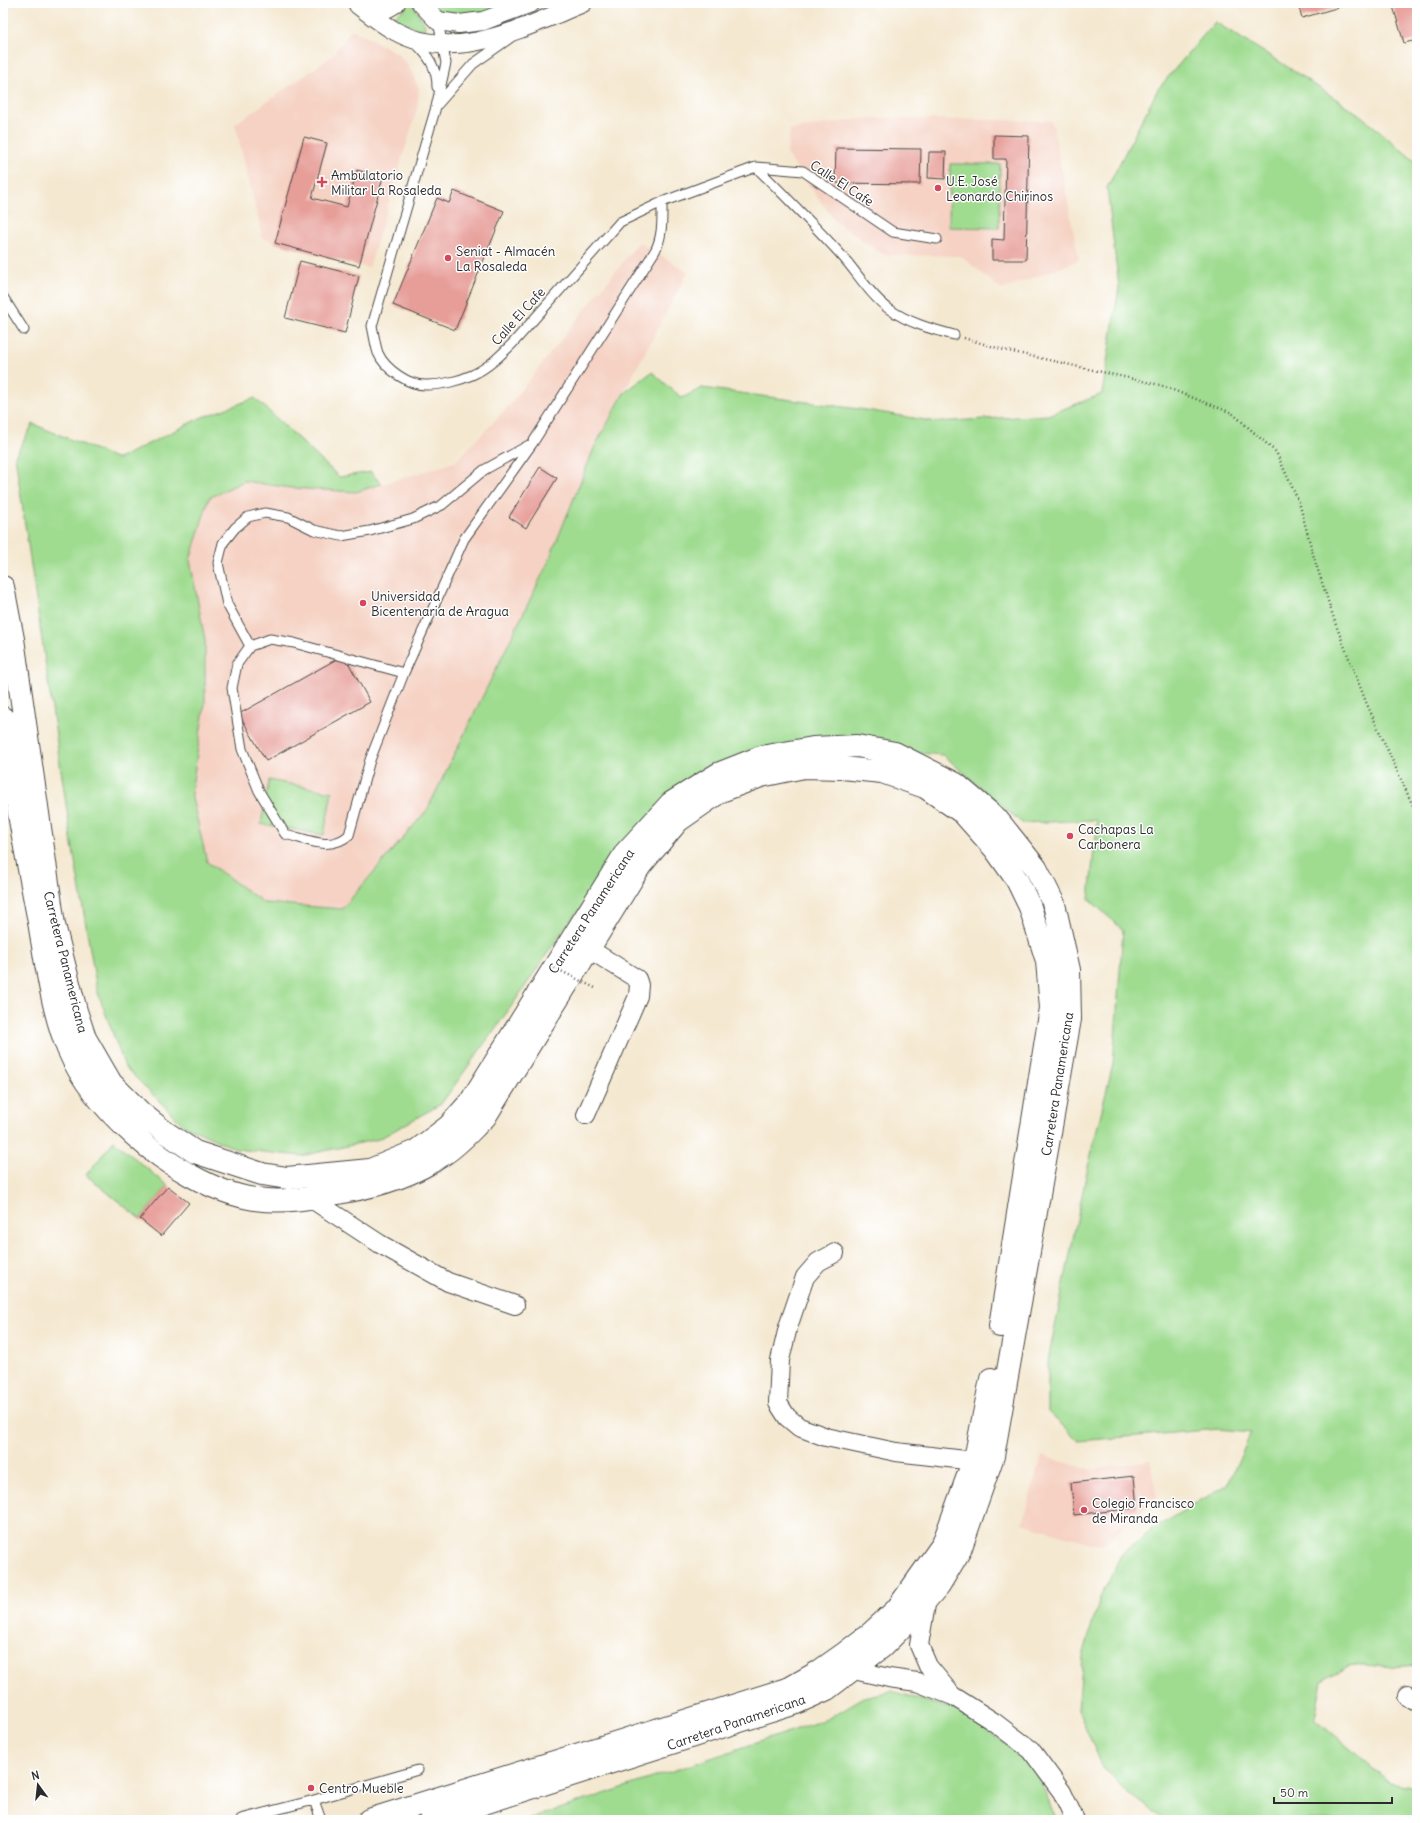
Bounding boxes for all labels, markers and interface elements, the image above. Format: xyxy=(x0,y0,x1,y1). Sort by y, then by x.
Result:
street label: Calle El Cafe xyxy=(807,157,877,210)
place label: Ambulatorio Militar La Rosaleda xyxy=(331,167,442,199)
place label: U.E. José Leonardo Chirinos xyxy=(946,173,1053,205)
marker: Ambulatorio Militar La Rosaleda xyxy=(316,176,328,188)
marker: U.E. José Leonardo Chirinos xyxy=(933,183,943,193)
place label: Seniat - Almacén La Rosaleda xyxy=(456,243,556,275)
marker: Seniat - Almacén La Rosaleda xyxy=(443,253,453,263)
street label: Calle El Cafe xyxy=(488,284,549,349)
place label: Universidad Bicentenaria de Aragua xyxy=(371,588,509,620)
marker: Universidad Bicentenaria de Aragua xyxy=(358,598,368,608)
place label: Cachapas La Carbonera xyxy=(1078,821,1154,853)
marker: Cachapas La Carbonera xyxy=(1065,831,1075,841)
street label: Carretera Panamericana xyxy=(545,846,638,977)
street label: Carretera Panamericana xyxy=(40,890,91,1035)
street label: Carretera Panamericana xyxy=(1038,1011,1077,1157)
place label: Colegio Francisco de Miranda xyxy=(1092,1495,1194,1527)
marker: Colegio Francisco de Miranda xyxy=(1079,1505,1089,1515)
street label: Carretera Panamericana xyxy=(665,1691,808,1754)
north arrow xyxy=(18,1765,58,1805)
text: N xyxy=(30,1768,41,1783)
scale bar xyxy=(1274,1779,1392,1805)
place label: Centro Mueble xyxy=(319,1780,404,1797)
marker: Centro Mueble xyxy=(306,1783,316,1793)
text: 50 m xyxy=(1280,1785,1309,1800)

